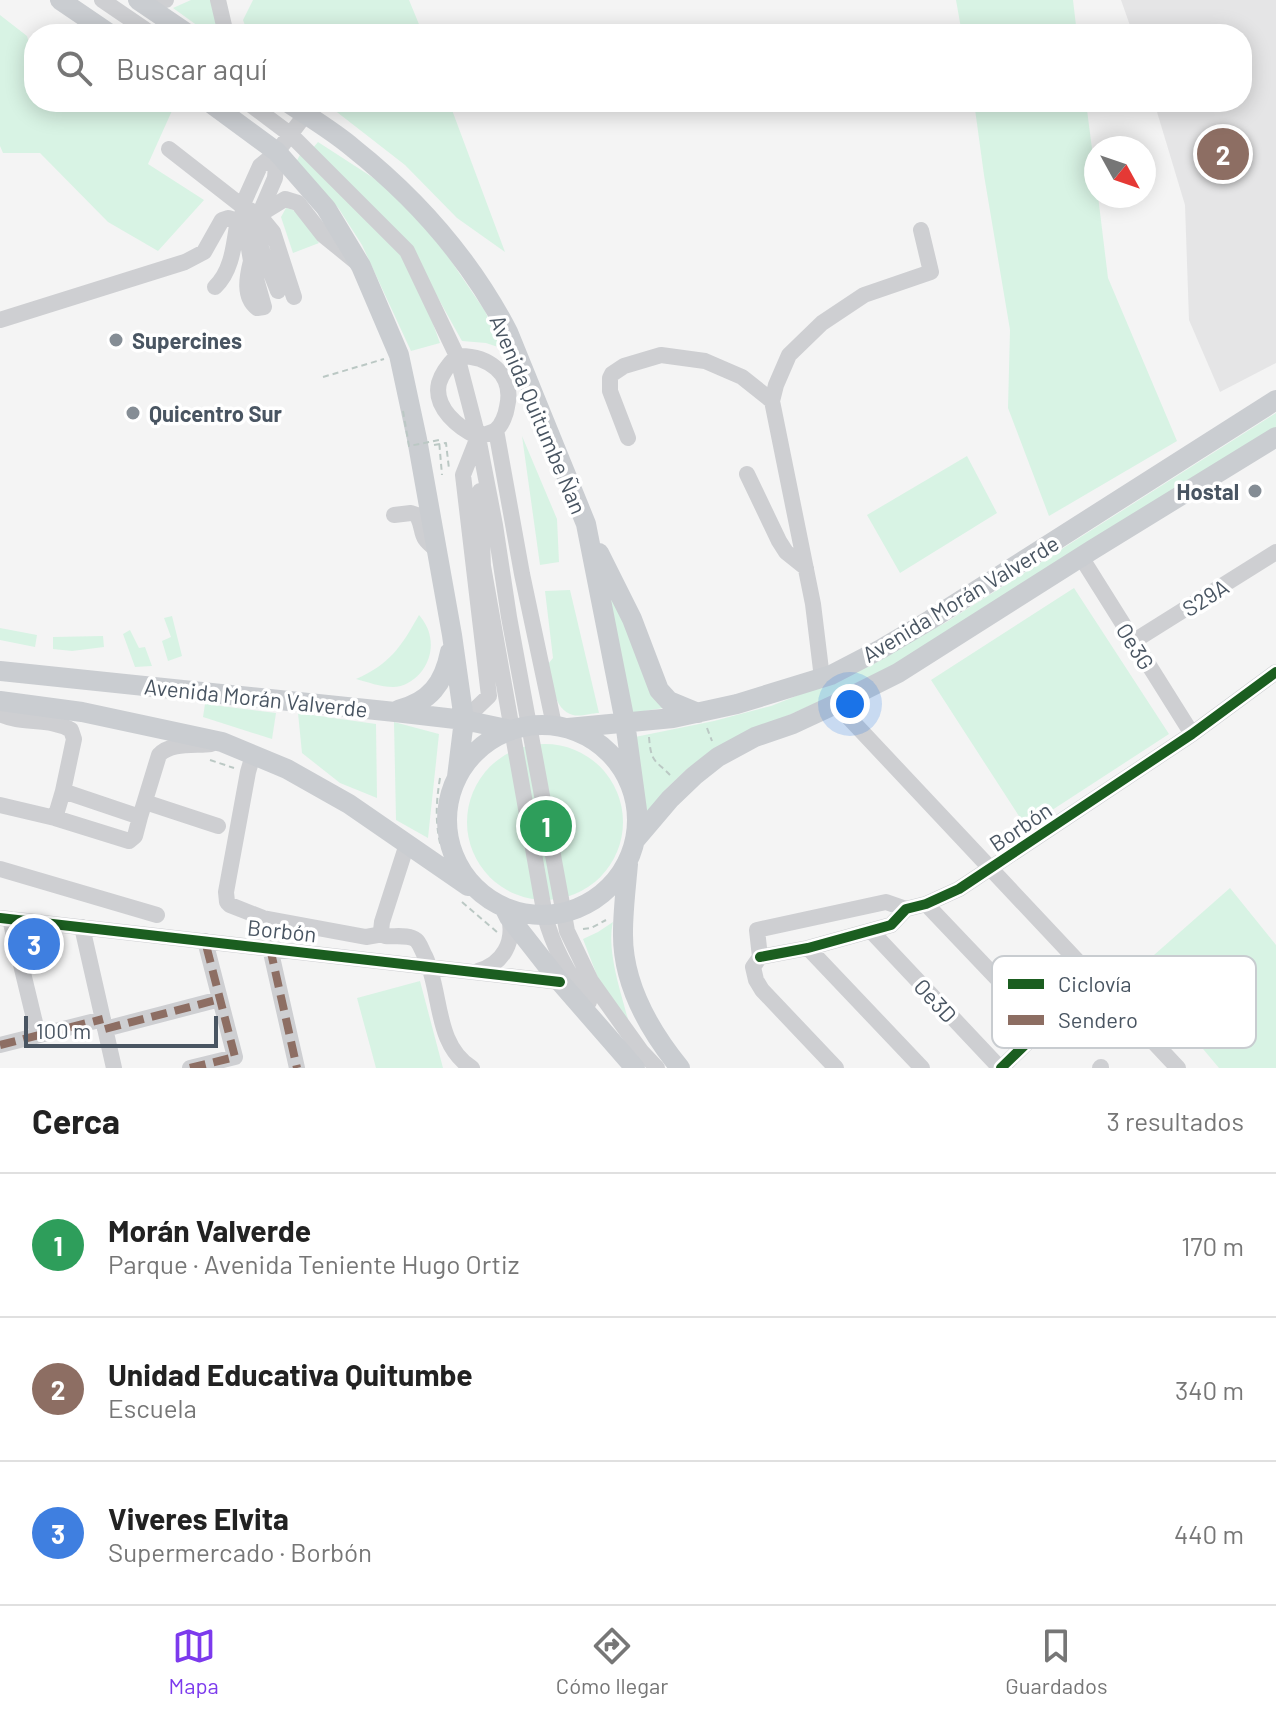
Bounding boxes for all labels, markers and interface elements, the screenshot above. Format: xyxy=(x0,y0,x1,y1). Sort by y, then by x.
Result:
search box xyxy=(24,24,1252,112)
icon: search xyxy=(52,46,96,90)
text: Buscar aquí xyxy=(116,50,267,86)
pin: 2 xyxy=(1197,124,1249,184)
north arrow xyxy=(1084,136,1156,208)
street label: Avenida Quitumbe Ñan xyxy=(485,311,593,517)
place label: Supercines xyxy=(132,327,242,353)
marker: Supercines xyxy=(107,331,125,349)
place label: Quicentro Sur xyxy=(149,400,283,426)
marker: Quicentro Sur xyxy=(124,404,142,422)
place label: Hostal xyxy=(1177,478,1239,504)
marker: Hostal xyxy=(1246,482,1264,500)
street label: Avenida Morán Valverde xyxy=(857,529,1063,667)
street label: S29A xyxy=(1177,573,1233,621)
street label: Oe3G xyxy=(1112,618,1160,674)
street label: Avenida Morán Valverde xyxy=(143,672,369,722)
your location xyxy=(830,684,870,724)
pin: 1 xyxy=(520,796,572,856)
street label: Borbón xyxy=(984,796,1056,856)
street label: Borbón xyxy=(246,913,318,947)
pin: 3 xyxy=(8,914,60,974)
legend xyxy=(992,956,1256,1048)
text: Ciclovía xyxy=(1058,970,1131,996)
street label: Oe3D xyxy=(909,973,963,1027)
text: Sendero xyxy=(1058,1006,1138,1032)
scale bar xyxy=(24,1012,218,1048)
text: 100 m xyxy=(36,1017,91,1043)
text: Cerca xyxy=(32,1100,120,1141)
text: 3 resultados xyxy=(1106,1105,1244,1136)
text: Morán Valverde xyxy=(108,1212,311,1248)
text: 1 xyxy=(53,1230,63,1261)
text: 170 m xyxy=(1181,1230,1244,1261)
text: Parque · Avenida Teniente Hugo Ortiz xyxy=(108,1248,519,1279)
text: Unidad Educativa Quitumbe xyxy=(108,1356,473,1392)
text: 2 xyxy=(51,1374,65,1405)
text: 340 m xyxy=(1175,1374,1244,1405)
text: Escuela xyxy=(108,1392,197,1423)
text: Viveres Elvita xyxy=(108,1500,289,1536)
text: 3 xyxy=(51,1518,65,1549)
text: 440 m xyxy=(1174,1518,1244,1549)
text: Supermercado · Borbón xyxy=(108,1536,372,1567)
tab: Mapa xyxy=(168,1624,219,1698)
tab: Cómo llegar xyxy=(556,1624,668,1698)
tab: Guardados xyxy=(1005,1624,1108,1698)

